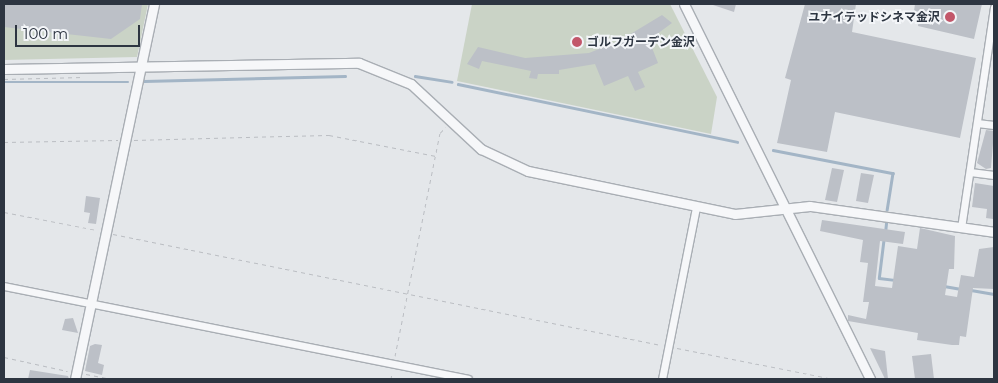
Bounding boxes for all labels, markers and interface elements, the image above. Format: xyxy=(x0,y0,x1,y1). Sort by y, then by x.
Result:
place label: ユナイテッドシネマ金沢 xyxy=(808,10,940,24)
marker: ユナイテッドシネマ金沢 xyxy=(944,11,956,23)
scale bar xyxy=(18,15,142,47)
text: 100 m xyxy=(23,24,68,43)
place label: ゴルフガーデン金沢 xyxy=(587,35,695,49)
marker: ゴルフガーデン金沢 xyxy=(571,36,583,48)

